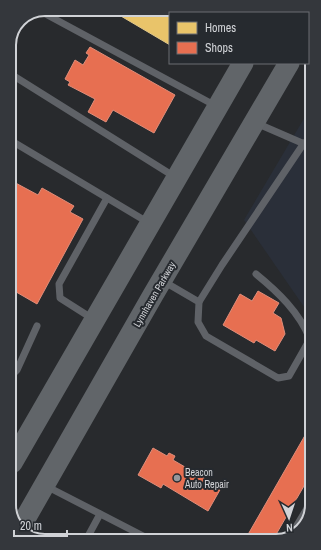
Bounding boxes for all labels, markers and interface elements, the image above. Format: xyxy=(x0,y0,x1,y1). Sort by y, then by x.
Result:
legend xyxy=(169,12,309,64)
text: Homes xyxy=(205,20,236,36)
text: Shops xyxy=(205,40,233,56)
street label: Lynnhaven Parkway xyxy=(130,258,179,329)
place label: Beacon Auto Repair xyxy=(184,466,229,491)
marker: Beacon Auto Repair xyxy=(172,473,182,483)
north arrow xyxy=(269,498,309,538)
scale bar xyxy=(14,512,67,538)
text: 20 m xyxy=(20,518,42,534)
text: N xyxy=(286,521,293,535)

